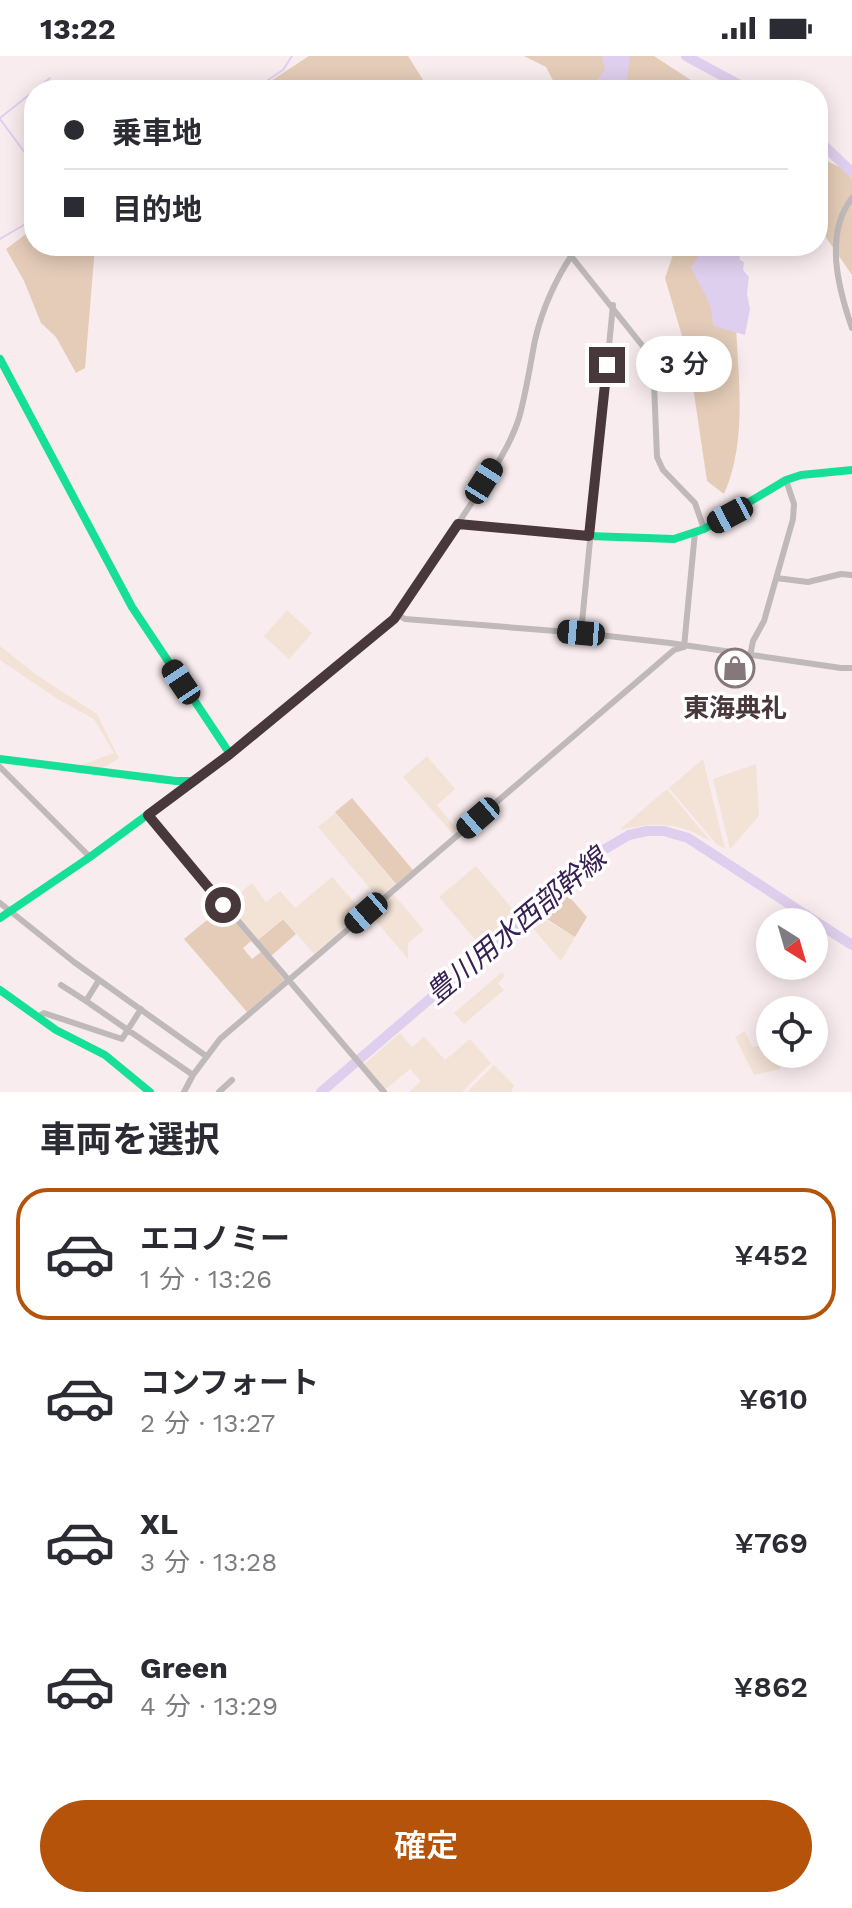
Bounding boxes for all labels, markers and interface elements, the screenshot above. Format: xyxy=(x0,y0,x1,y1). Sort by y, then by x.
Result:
text: 13:22 xyxy=(40,11,116,46)
text: 乗車地 xyxy=(112,115,202,150)
text: 目的地 xyxy=(112,192,202,227)
callout: 3 分 xyxy=(635,337,731,393)
route end xyxy=(589,347,625,383)
text: 3 分 xyxy=(659,349,709,379)
car xyxy=(461,454,507,508)
car xyxy=(703,493,757,537)
car xyxy=(556,619,606,647)
shop icon: 東海典礼 xyxy=(714,647,756,689)
car xyxy=(158,655,204,709)
place label: 東海典礼 xyxy=(683,693,787,723)
car xyxy=(452,793,504,843)
water label: 豊川用水西部幹線 xyxy=(420,839,615,1011)
route start xyxy=(205,887,241,923)
car xyxy=(340,888,392,938)
north arrow xyxy=(756,908,828,980)
map controls xyxy=(756,908,828,1068)
button: locate xyxy=(756,996,828,1068)
text: 車両を選択 xyxy=(40,1119,220,1161)
icon: car xyxy=(44,1218,116,1290)
text: エコノミー xyxy=(140,1221,290,1256)
text: ¥452 xyxy=(734,1237,808,1272)
text: 1 分 · 13:26 xyxy=(140,1264,272,1294)
icon: car xyxy=(44,1362,116,1434)
text: コンフォート xyxy=(140,1365,319,1400)
text: ¥610 xyxy=(739,1381,808,1416)
text: 2 分 · 13:27 xyxy=(140,1408,275,1438)
icon: car xyxy=(44,1506,116,1578)
text: XL xyxy=(140,1506,178,1541)
text: ¥769 xyxy=(735,1525,808,1560)
text: 3 分 · 13:28 xyxy=(140,1547,277,1577)
icon: car xyxy=(44,1650,116,1722)
text: Green xyxy=(140,1650,228,1685)
text: ¥862 xyxy=(734,1669,808,1704)
text: 4 分 · 13:29 xyxy=(140,1691,278,1721)
button: 確定 xyxy=(40,1800,812,1892)

